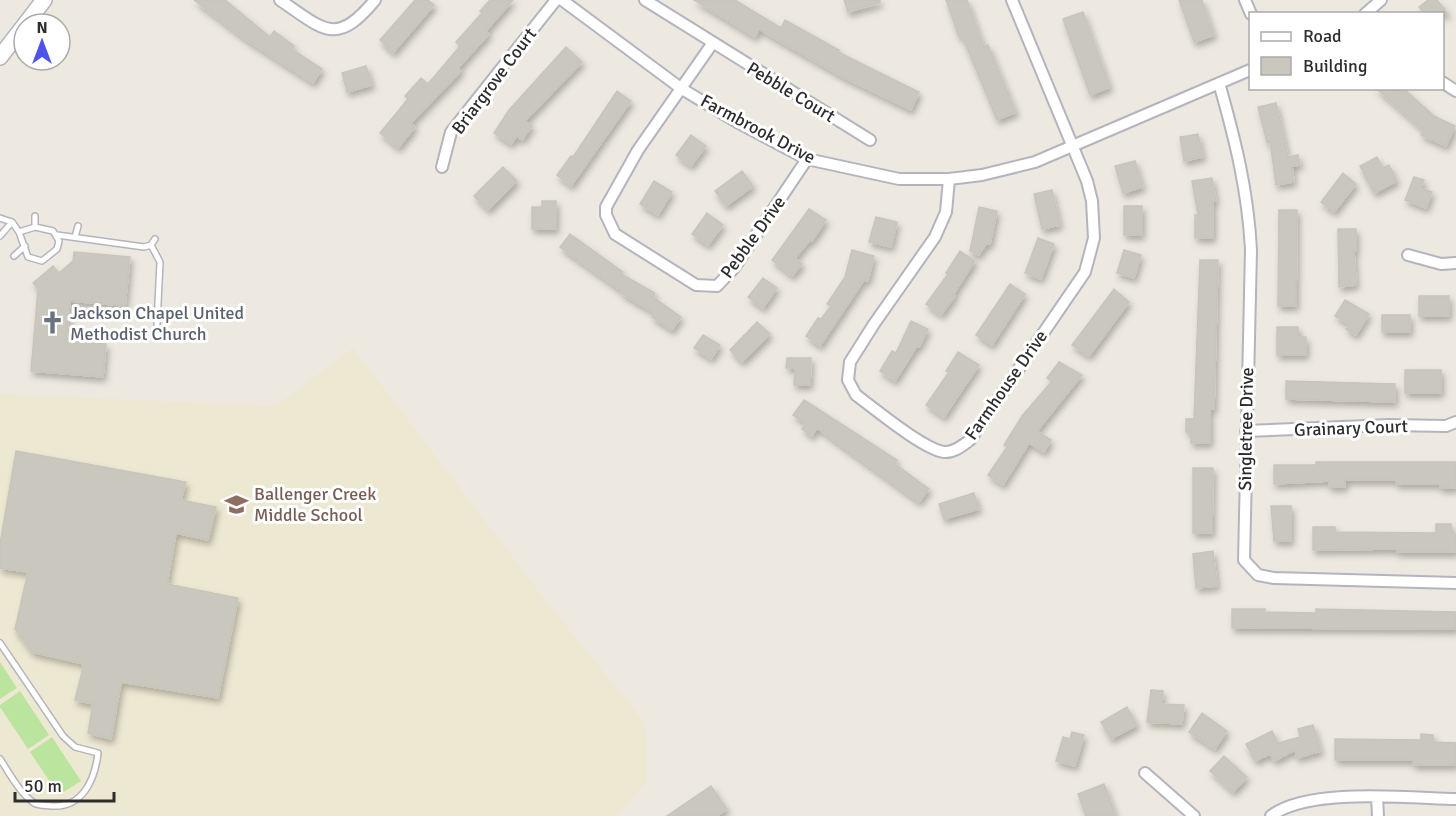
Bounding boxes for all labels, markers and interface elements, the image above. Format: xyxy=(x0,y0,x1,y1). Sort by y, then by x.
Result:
north arrow xyxy=(12,12,72,72)
legend xyxy=(1249,12,1444,90)
text: N xyxy=(36,18,48,38)
street label: Briargrove Court xyxy=(447,24,541,138)
text: Road xyxy=(1303,25,1342,47)
text: Building xyxy=(1303,55,1367,77)
street label: Pebble Court xyxy=(743,57,839,127)
street label: Farmbrook Drive xyxy=(697,90,819,168)
street label: Pebble Drive xyxy=(716,192,790,282)
place label: Jackson Chapel United Methodist Church xyxy=(70,302,244,345)
church icon: Jackson Chapel United Methodist Church xyxy=(39,310,65,336)
street label: Farmhouse Drive xyxy=(960,326,1052,444)
street label: Singletree Drive xyxy=(1234,367,1258,491)
street label: Grainary Court xyxy=(1294,415,1408,441)
place label: Ballenger Creek Middle School xyxy=(254,483,376,526)
school or university icon: Ballenger Creek Middle School xyxy=(223,491,249,517)
scale bar xyxy=(15,765,114,803)
text: 50 m xyxy=(24,775,62,797)

